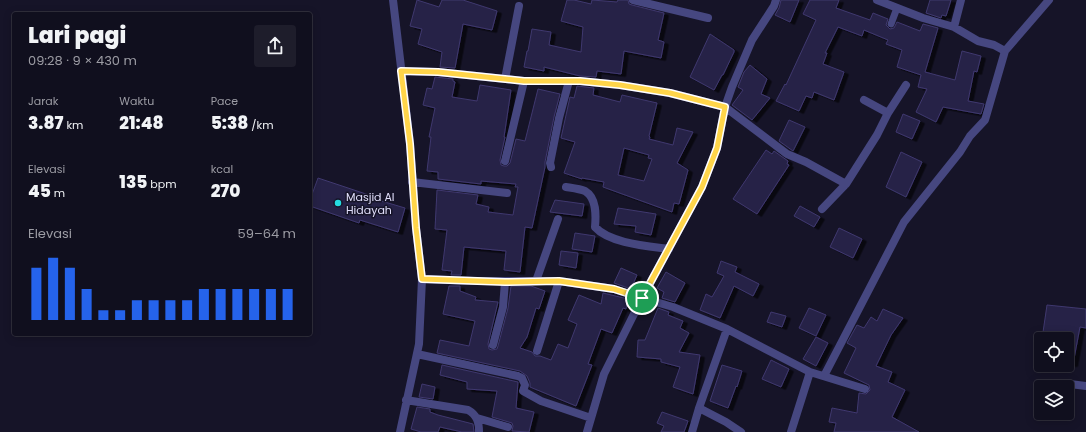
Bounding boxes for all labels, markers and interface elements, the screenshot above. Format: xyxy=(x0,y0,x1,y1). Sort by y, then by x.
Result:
text: Lari pagi xyxy=(28,20,126,51)
button: share xyxy=(254,25,296,67)
text: 09:28 · 9 × 430 m xyxy=(28,51,137,70)
text: Jarak xyxy=(28,93,58,109)
text: Waktu xyxy=(119,93,154,109)
text: Pace xyxy=(211,93,238,109)
text: 3.87 xyxy=(28,111,63,135)
text: 21:48 xyxy=(119,111,164,135)
text: 5:38 xyxy=(211,111,248,135)
text: km xyxy=(63,117,83,133)
text: /km xyxy=(248,117,274,133)
text: Elevasi xyxy=(28,161,65,177)
text: kcal xyxy=(211,161,233,177)
text: 135 xyxy=(119,170,147,194)
text: bpm xyxy=(147,176,177,192)
text: 45 xyxy=(28,179,51,203)
text: 270 xyxy=(211,179,240,203)
text: m xyxy=(51,185,65,201)
place label: Masjid Al Hidayah xyxy=(346,189,395,218)
marker: Masjid Al Hidayah xyxy=(333,198,343,208)
text: Elevasi xyxy=(28,224,72,243)
text: 59–64 m xyxy=(238,224,296,243)
pin xyxy=(625,281,659,315)
icon: arrive xyxy=(631,287,653,309)
map controls xyxy=(1034,332,1074,420)
button: locate xyxy=(1034,332,1074,372)
button: layers xyxy=(1034,380,1074,420)

